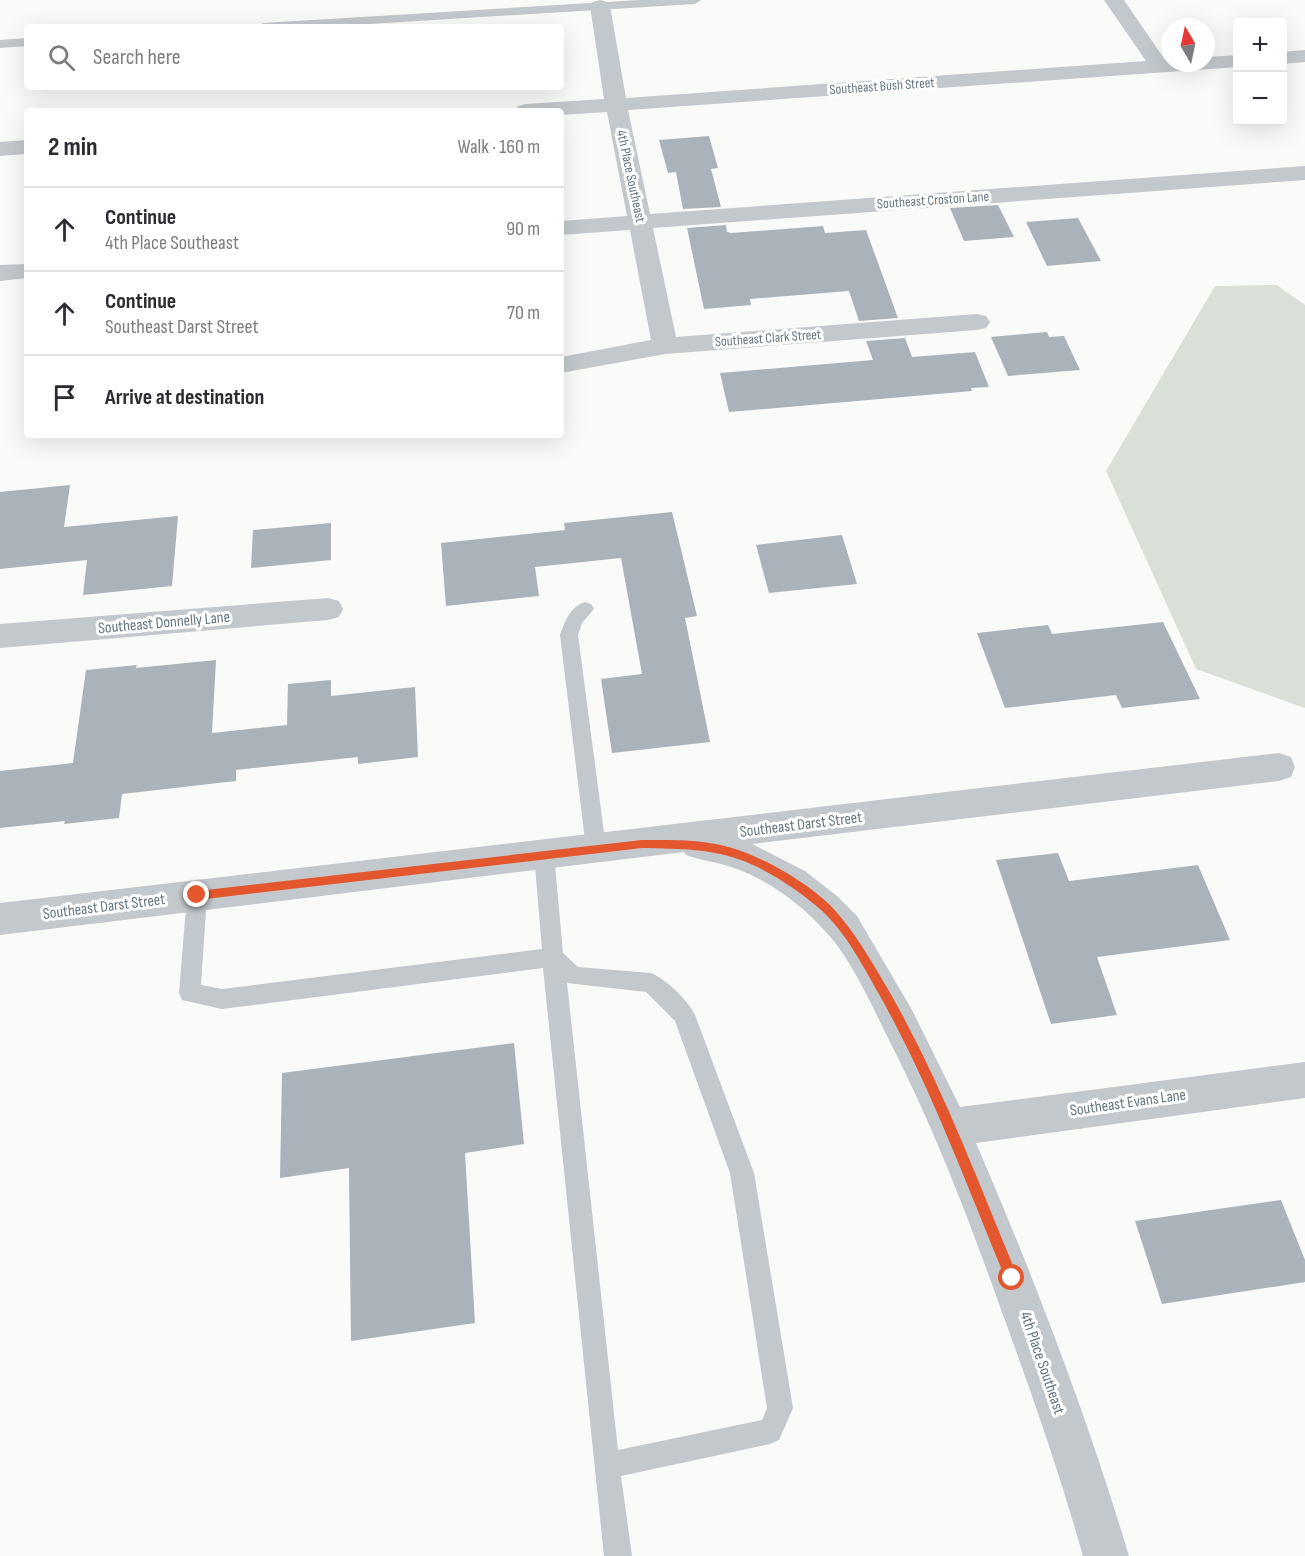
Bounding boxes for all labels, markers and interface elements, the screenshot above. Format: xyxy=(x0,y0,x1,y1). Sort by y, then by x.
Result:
north arrow xyxy=(1161,18,1215,72)
map controls xyxy=(1233,18,1287,126)
button: + xyxy=(1233,18,1287,72)
search box xyxy=(24,24,564,90)
icon: search xyxy=(45,41,78,74)
text: Search here xyxy=(93,44,180,71)
button: − xyxy=(1233,72,1287,126)
street label: Southeast Bush Street xyxy=(829,74,935,98)
street label: 4th Place Southeast xyxy=(613,128,649,224)
text: 2 min xyxy=(48,132,98,163)
text: Walk · 160 m xyxy=(457,135,540,159)
street label: Southeast Croston Lane xyxy=(876,188,990,212)
text: Continue xyxy=(105,204,176,231)
icon: ahead xyxy=(48,213,81,246)
text: 90 m xyxy=(506,217,540,241)
text: 4th Place Southeast xyxy=(105,231,239,255)
text: Continue xyxy=(105,288,176,315)
icon: ahead xyxy=(48,297,81,330)
text: 70 m xyxy=(507,301,540,325)
text: Southeast Darst Street xyxy=(105,315,259,339)
street label: Southeast Clark Street xyxy=(714,326,822,350)
icon: arrive xyxy=(48,381,81,414)
text: Arrive at destination xyxy=(105,384,264,411)
street label: Southeast Donnelly Lane xyxy=(97,608,231,638)
street label: Southeast Darst Street xyxy=(739,808,863,842)
route end xyxy=(183,881,209,907)
street label: Southeast Darst Street xyxy=(42,890,166,924)
street label: Southeast Evans Lane xyxy=(1069,1085,1187,1121)
route start xyxy=(998,1264,1024,1290)
street label: 4th Place Southeast xyxy=(1016,1309,1068,1417)

